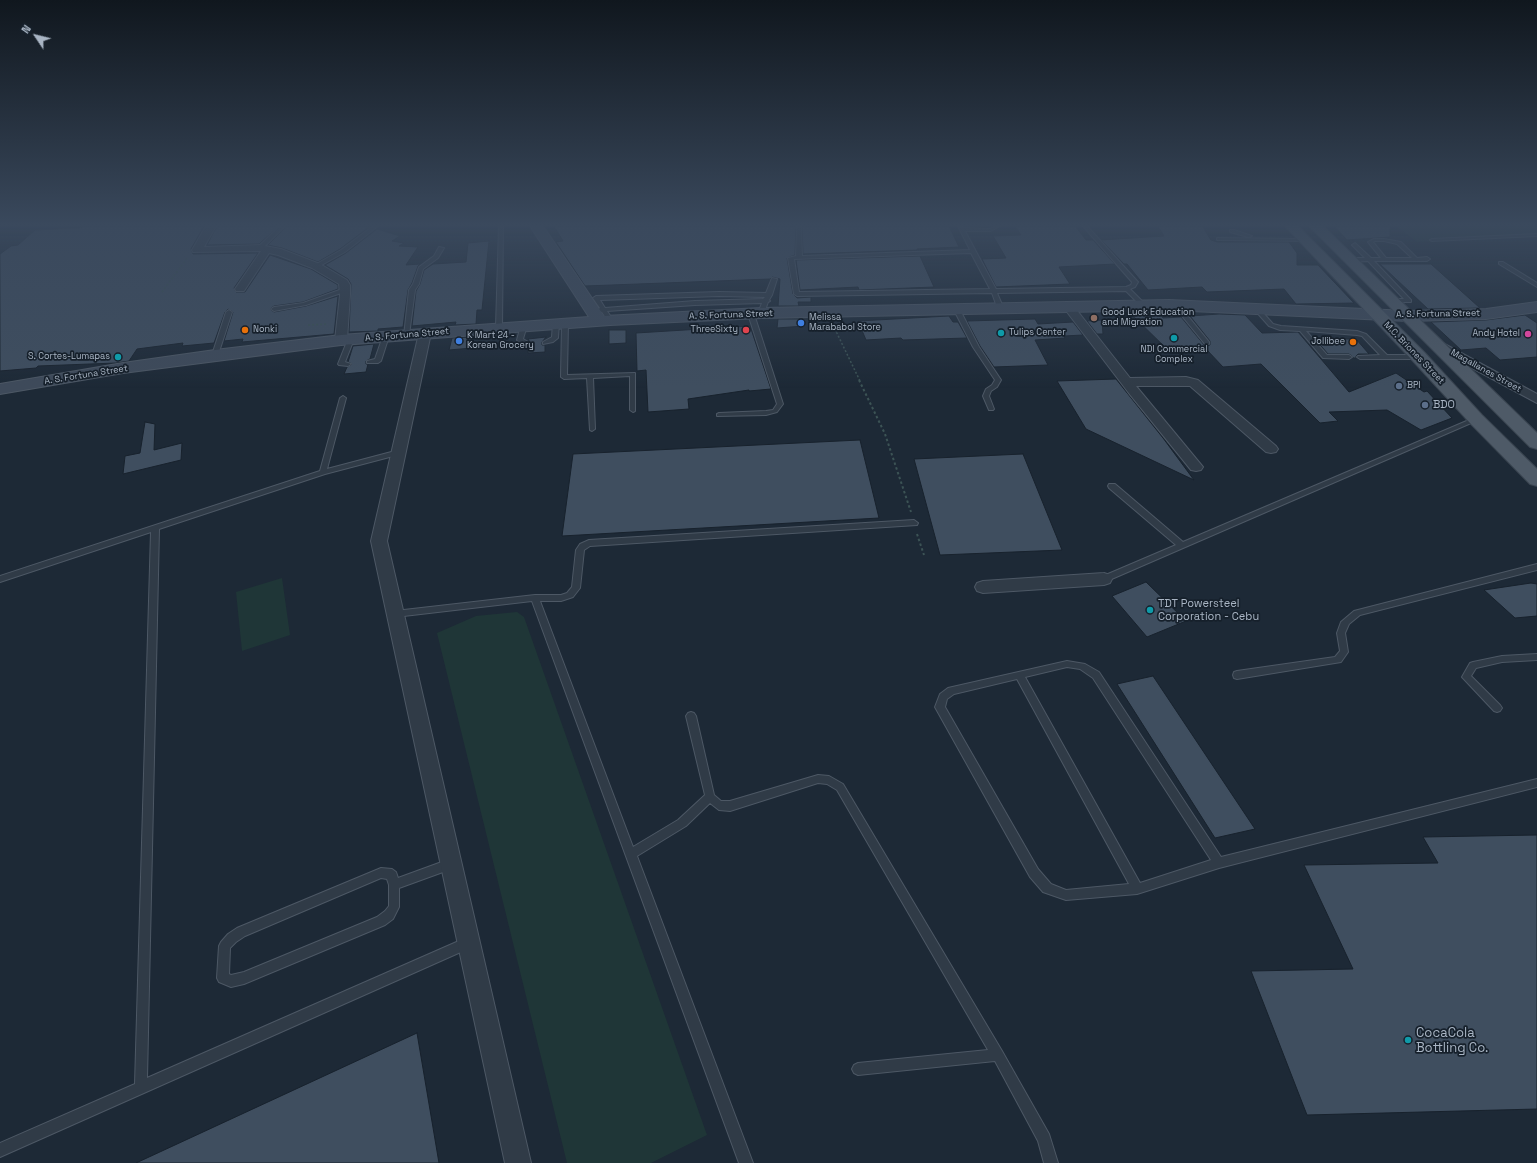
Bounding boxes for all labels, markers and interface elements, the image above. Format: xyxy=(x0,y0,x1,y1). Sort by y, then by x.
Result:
north arrow xyxy=(16,16,56,56)
text: N xyxy=(18,22,34,36)
street label: A. S. Fortuna Street xyxy=(689,308,773,322)
place label: Good Luck Education and Migration xyxy=(1102,308,1194,329)
street label: A. S. Fortuna Street xyxy=(1396,308,1480,320)
place label: Melissa Marababol Store xyxy=(809,313,881,334)
marker: Good Luck Education and Migration xyxy=(1089,313,1099,323)
marker: Melissa Marababol Store xyxy=(796,318,806,328)
street label: M.C. Briones Street xyxy=(1381,319,1447,387)
marker: Nonki xyxy=(240,325,250,335)
place label: Nonki xyxy=(253,325,277,335)
place label: ThreeSixty xyxy=(691,325,738,335)
marker: ThreeSixty xyxy=(741,325,751,335)
street label: A. S. Fortuna Street xyxy=(365,326,449,344)
marker: Tulips Center xyxy=(996,328,1006,338)
place label: Tulips Center xyxy=(1009,328,1066,338)
place label: Andy Hotel xyxy=(1472,329,1520,339)
marker: Andy Hotel xyxy=(1523,329,1533,339)
place label: K Mart 24 - Korean Grocery xyxy=(467,331,534,352)
marker: NDI Commercial Complex xyxy=(1169,333,1179,343)
marker: K Mart 24 - Korean Grocery xyxy=(454,336,464,346)
place label: Jollibee xyxy=(1311,337,1345,347)
marker: Jollibee xyxy=(1348,337,1358,347)
place label: NDI Commercial Complex xyxy=(1141,345,1207,366)
street label: Magallanes Street xyxy=(1449,347,1523,395)
place label: S. Cortes-Lumapas xyxy=(28,352,110,362)
marker: S. Cortes-Lumapas xyxy=(113,352,123,362)
street label: A. S. Fortuna Street xyxy=(44,363,128,387)
marker: BPI xyxy=(1394,381,1404,391)
place label: BPI xyxy=(1407,381,1421,391)
place label: BDO xyxy=(1433,398,1455,412)
marker: BDO xyxy=(1420,400,1430,410)
place label: TDT Powersteel Corporation - Cebu xyxy=(1158,597,1259,623)
marker: TDT Powersteel Corporation - Cebu xyxy=(1145,605,1155,615)
place label: CocaCola Bottling Co. xyxy=(1416,1025,1488,1056)
marker: CocaCola Bottling Co. xyxy=(1403,1035,1413,1045)

